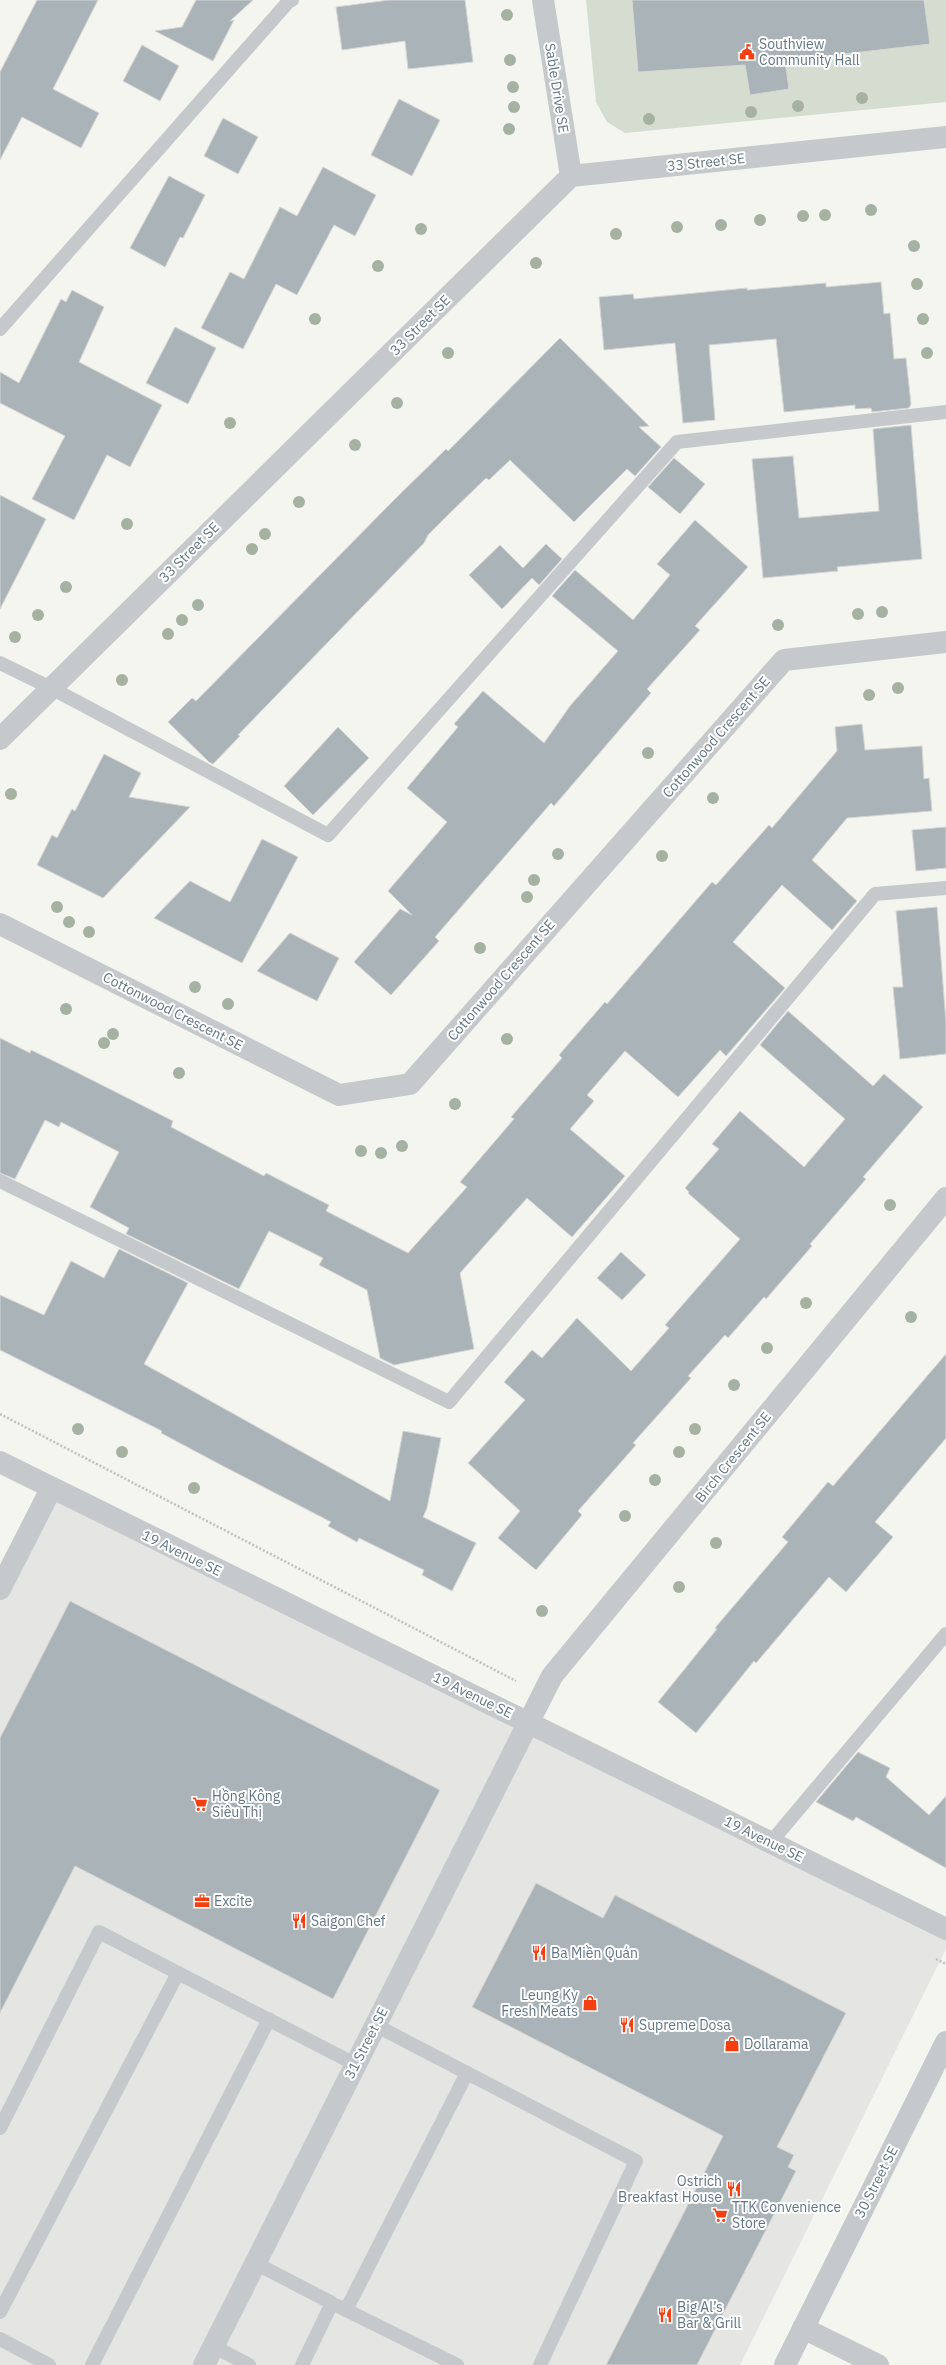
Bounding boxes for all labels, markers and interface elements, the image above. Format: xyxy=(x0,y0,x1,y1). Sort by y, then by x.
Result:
place label: Southview Community Hall xyxy=(759,35,860,69)
street label: Sable Drive SE xyxy=(541,42,573,134)
public building icon: Southview Community Hall xyxy=(738,43,756,61)
street label: 33 Street SE xyxy=(666,149,746,175)
street label: 33 Street SE xyxy=(386,291,454,359)
street label: 33 Street SE xyxy=(155,518,223,586)
street label: Cottonwood Crescent SE xyxy=(658,673,774,801)
street label: Cottonwood Crescent SE xyxy=(443,916,559,1044)
street label: Cottonwood Crescent SE xyxy=(100,968,246,1054)
street label: Birch Crescent SE xyxy=(691,1408,775,1506)
street label: 19 Avenue SE xyxy=(139,1526,225,1580)
street label: 19 Avenue SE xyxy=(430,1668,516,1722)
place label: Hồng Kông Siêu Thị xyxy=(212,1787,281,1821)
supermarket icon: Hồng Kông Siêu Thị xyxy=(191,1795,209,1813)
street label: 19 Avenue SE xyxy=(721,1812,807,1866)
office icon: Excite xyxy=(193,1892,211,1910)
place label: Excite xyxy=(214,1892,252,1910)
restaurant icon: Saigon Chef xyxy=(290,1912,308,1930)
place label: Saigon Chef xyxy=(311,1912,386,1930)
restaurant icon: Ba Miền Quán xyxy=(530,1944,548,1962)
place label: Ba Miền Quán xyxy=(551,1944,638,1962)
place label: Leung Ky Fresh Meats xyxy=(501,1986,578,2020)
shop icon: Leung Ky Fresh Meats xyxy=(581,1994,599,2012)
street label: 31 Street SE xyxy=(340,2004,392,2082)
restaurant icon: Supreme Dosa xyxy=(618,2016,636,2034)
place label: Supreme Dosa xyxy=(639,2016,731,2034)
shop icon: Dollarama xyxy=(723,2035,741,2053)
place label: Dollarama xyxy=(744,2035,809,2053)
street label: 30 Street SE xyxy=(850,2143,902,2221)
place label: Ostrich Breakfast House xyxy=(618,2172,722,2206)
restaurant icon: Ostrich Breakfast House xyxy=(725,2180,743,2198)
place label: TTK Convenience Store xyxy=(732,2198,841,2232)
supermarket icon: TTK Convenience Store xyxy=(711,2206,729,2224)
place label: Big Al’s Bar & Grill xyxy=(677,2298,741,2332)
restaurant icon: Big Al’s Bar & Grill xyxy=(656,2306,674,2324)

